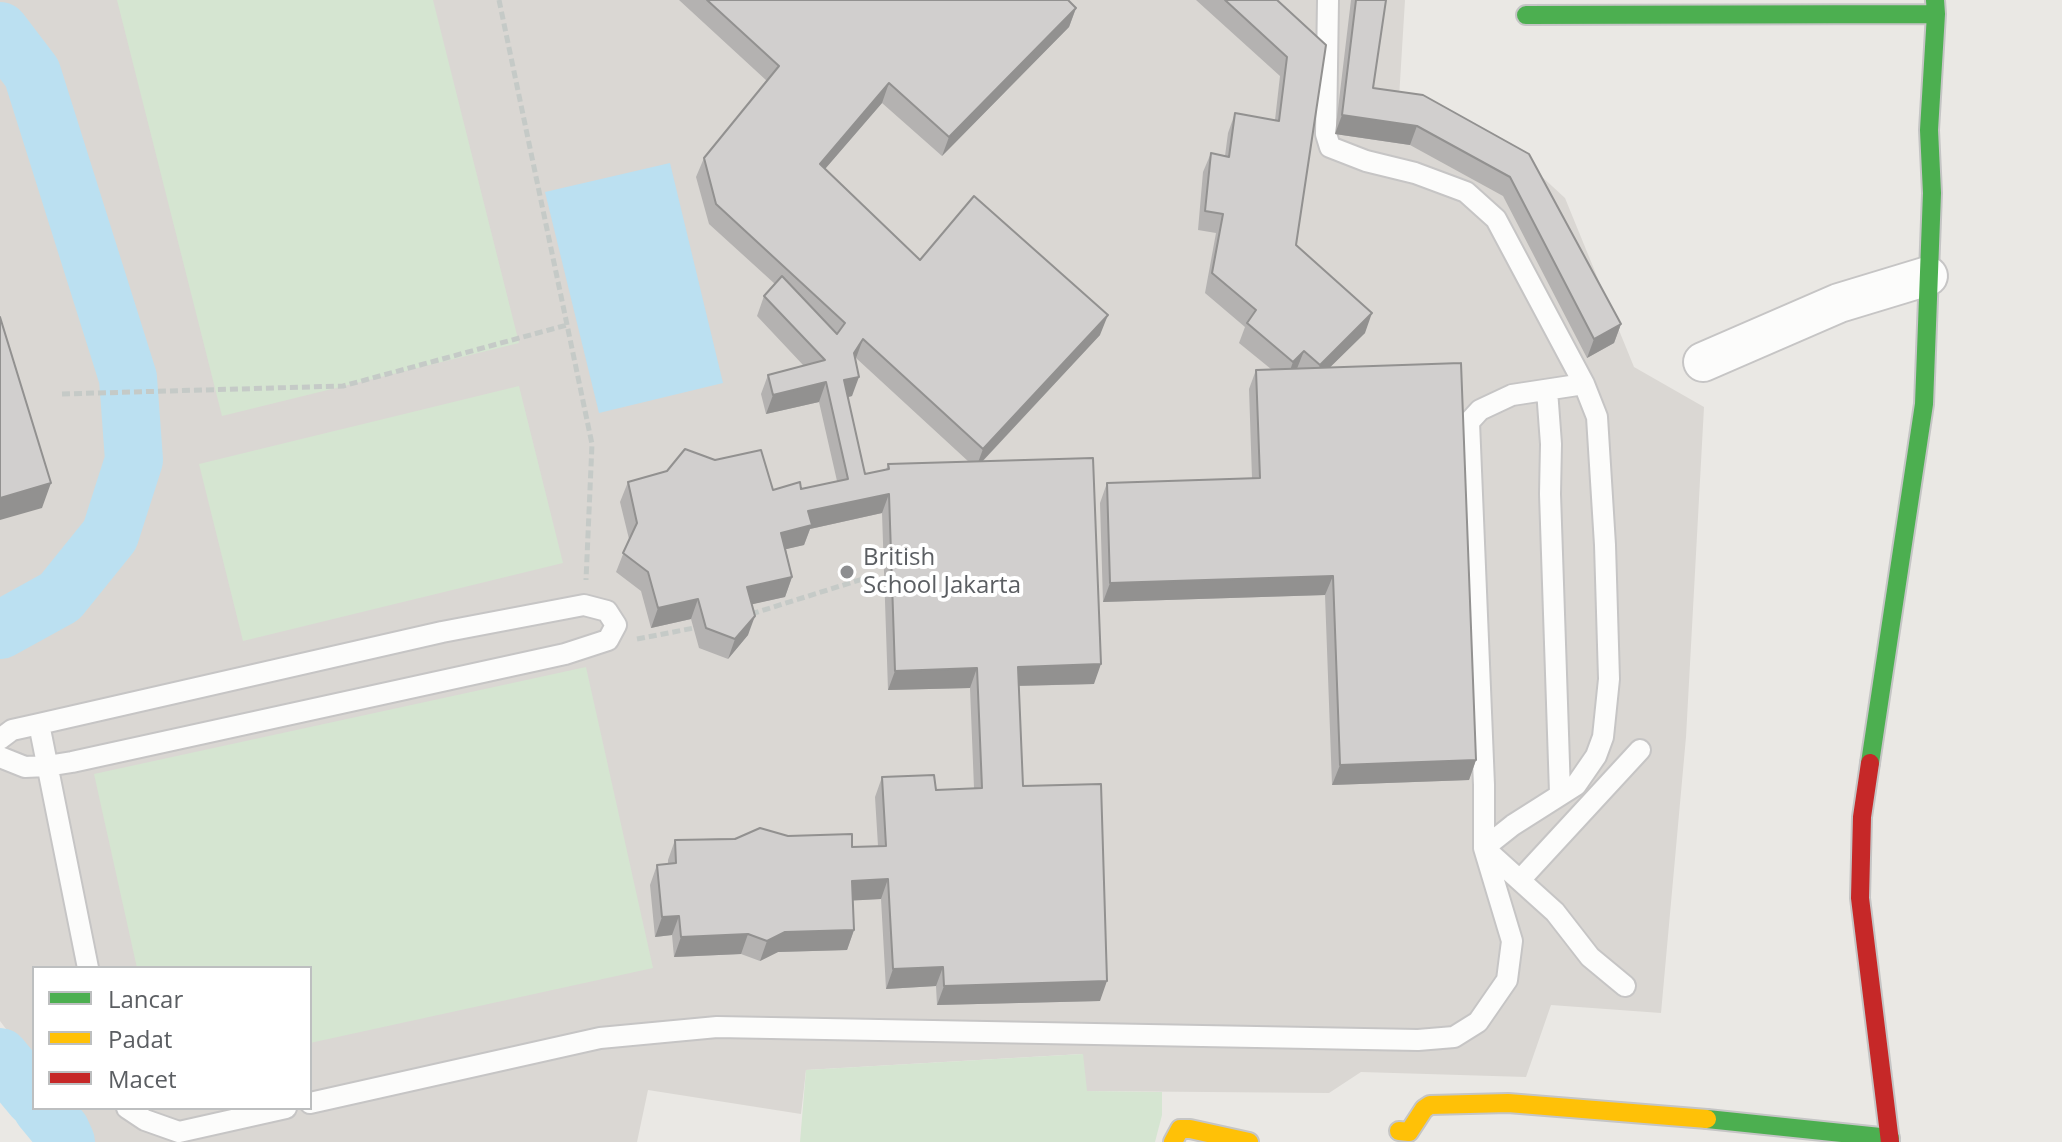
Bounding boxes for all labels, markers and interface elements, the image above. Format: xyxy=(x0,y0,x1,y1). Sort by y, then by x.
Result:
place label: British School Jakarta xyxy=(863,544,1021,600)
marker: British School Jakarta xyxy=(838,563,856,581)
legend xyxy=(32,966,312,1110)
text: Lancar xyxy=(108,982,183,1015)
text: Padat xyxy=(108,1022,172,1055)
text: Macet xyxy=(108,1062,176,1095)

